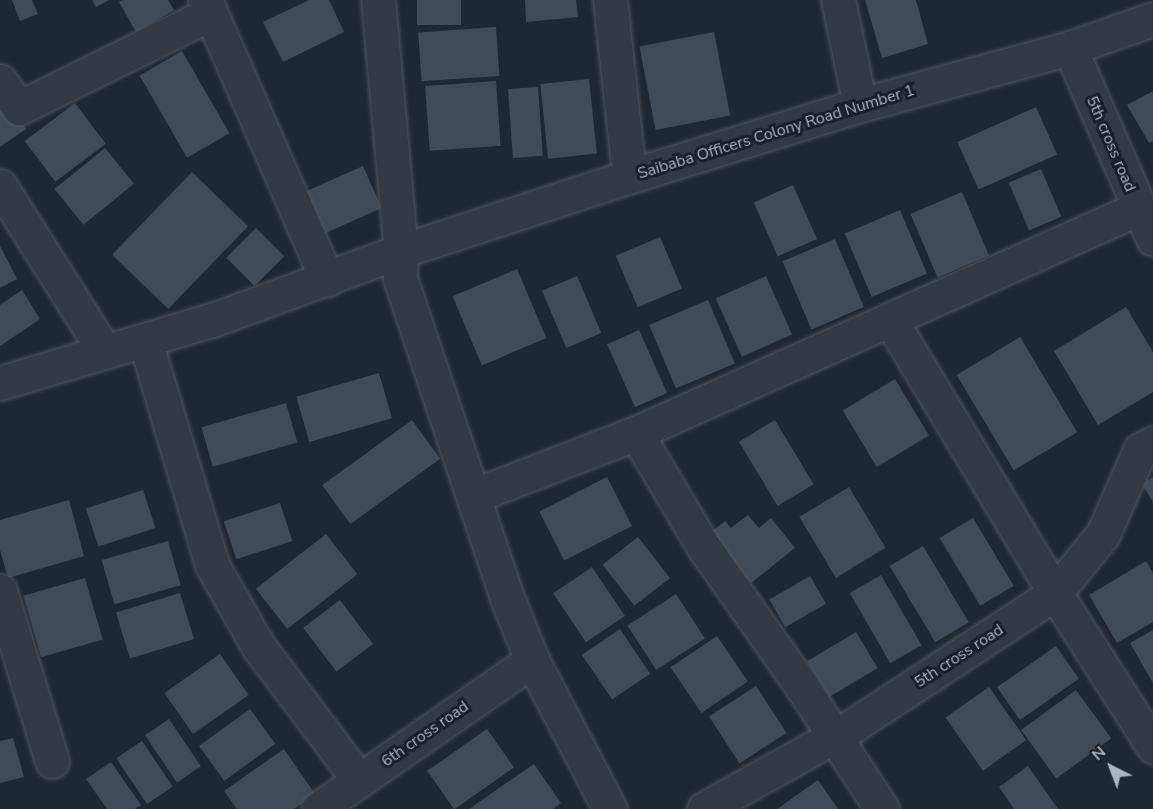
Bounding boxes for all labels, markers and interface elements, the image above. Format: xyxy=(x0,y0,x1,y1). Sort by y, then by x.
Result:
street label: Saibaba Officers Colony Road Number 1 xyxy=(635,81,917,183)
street label: 5th cross road xyxy=(1082,93,1140,195)
street label: 5th cross road xyxy=(911,620,1007,692)
street label: 6th cross road xyxy=(378,697,472,771)
north arrow xyxy=(1081,737,1141,797)
text: N xyxy=(1087,741,1111,766)

